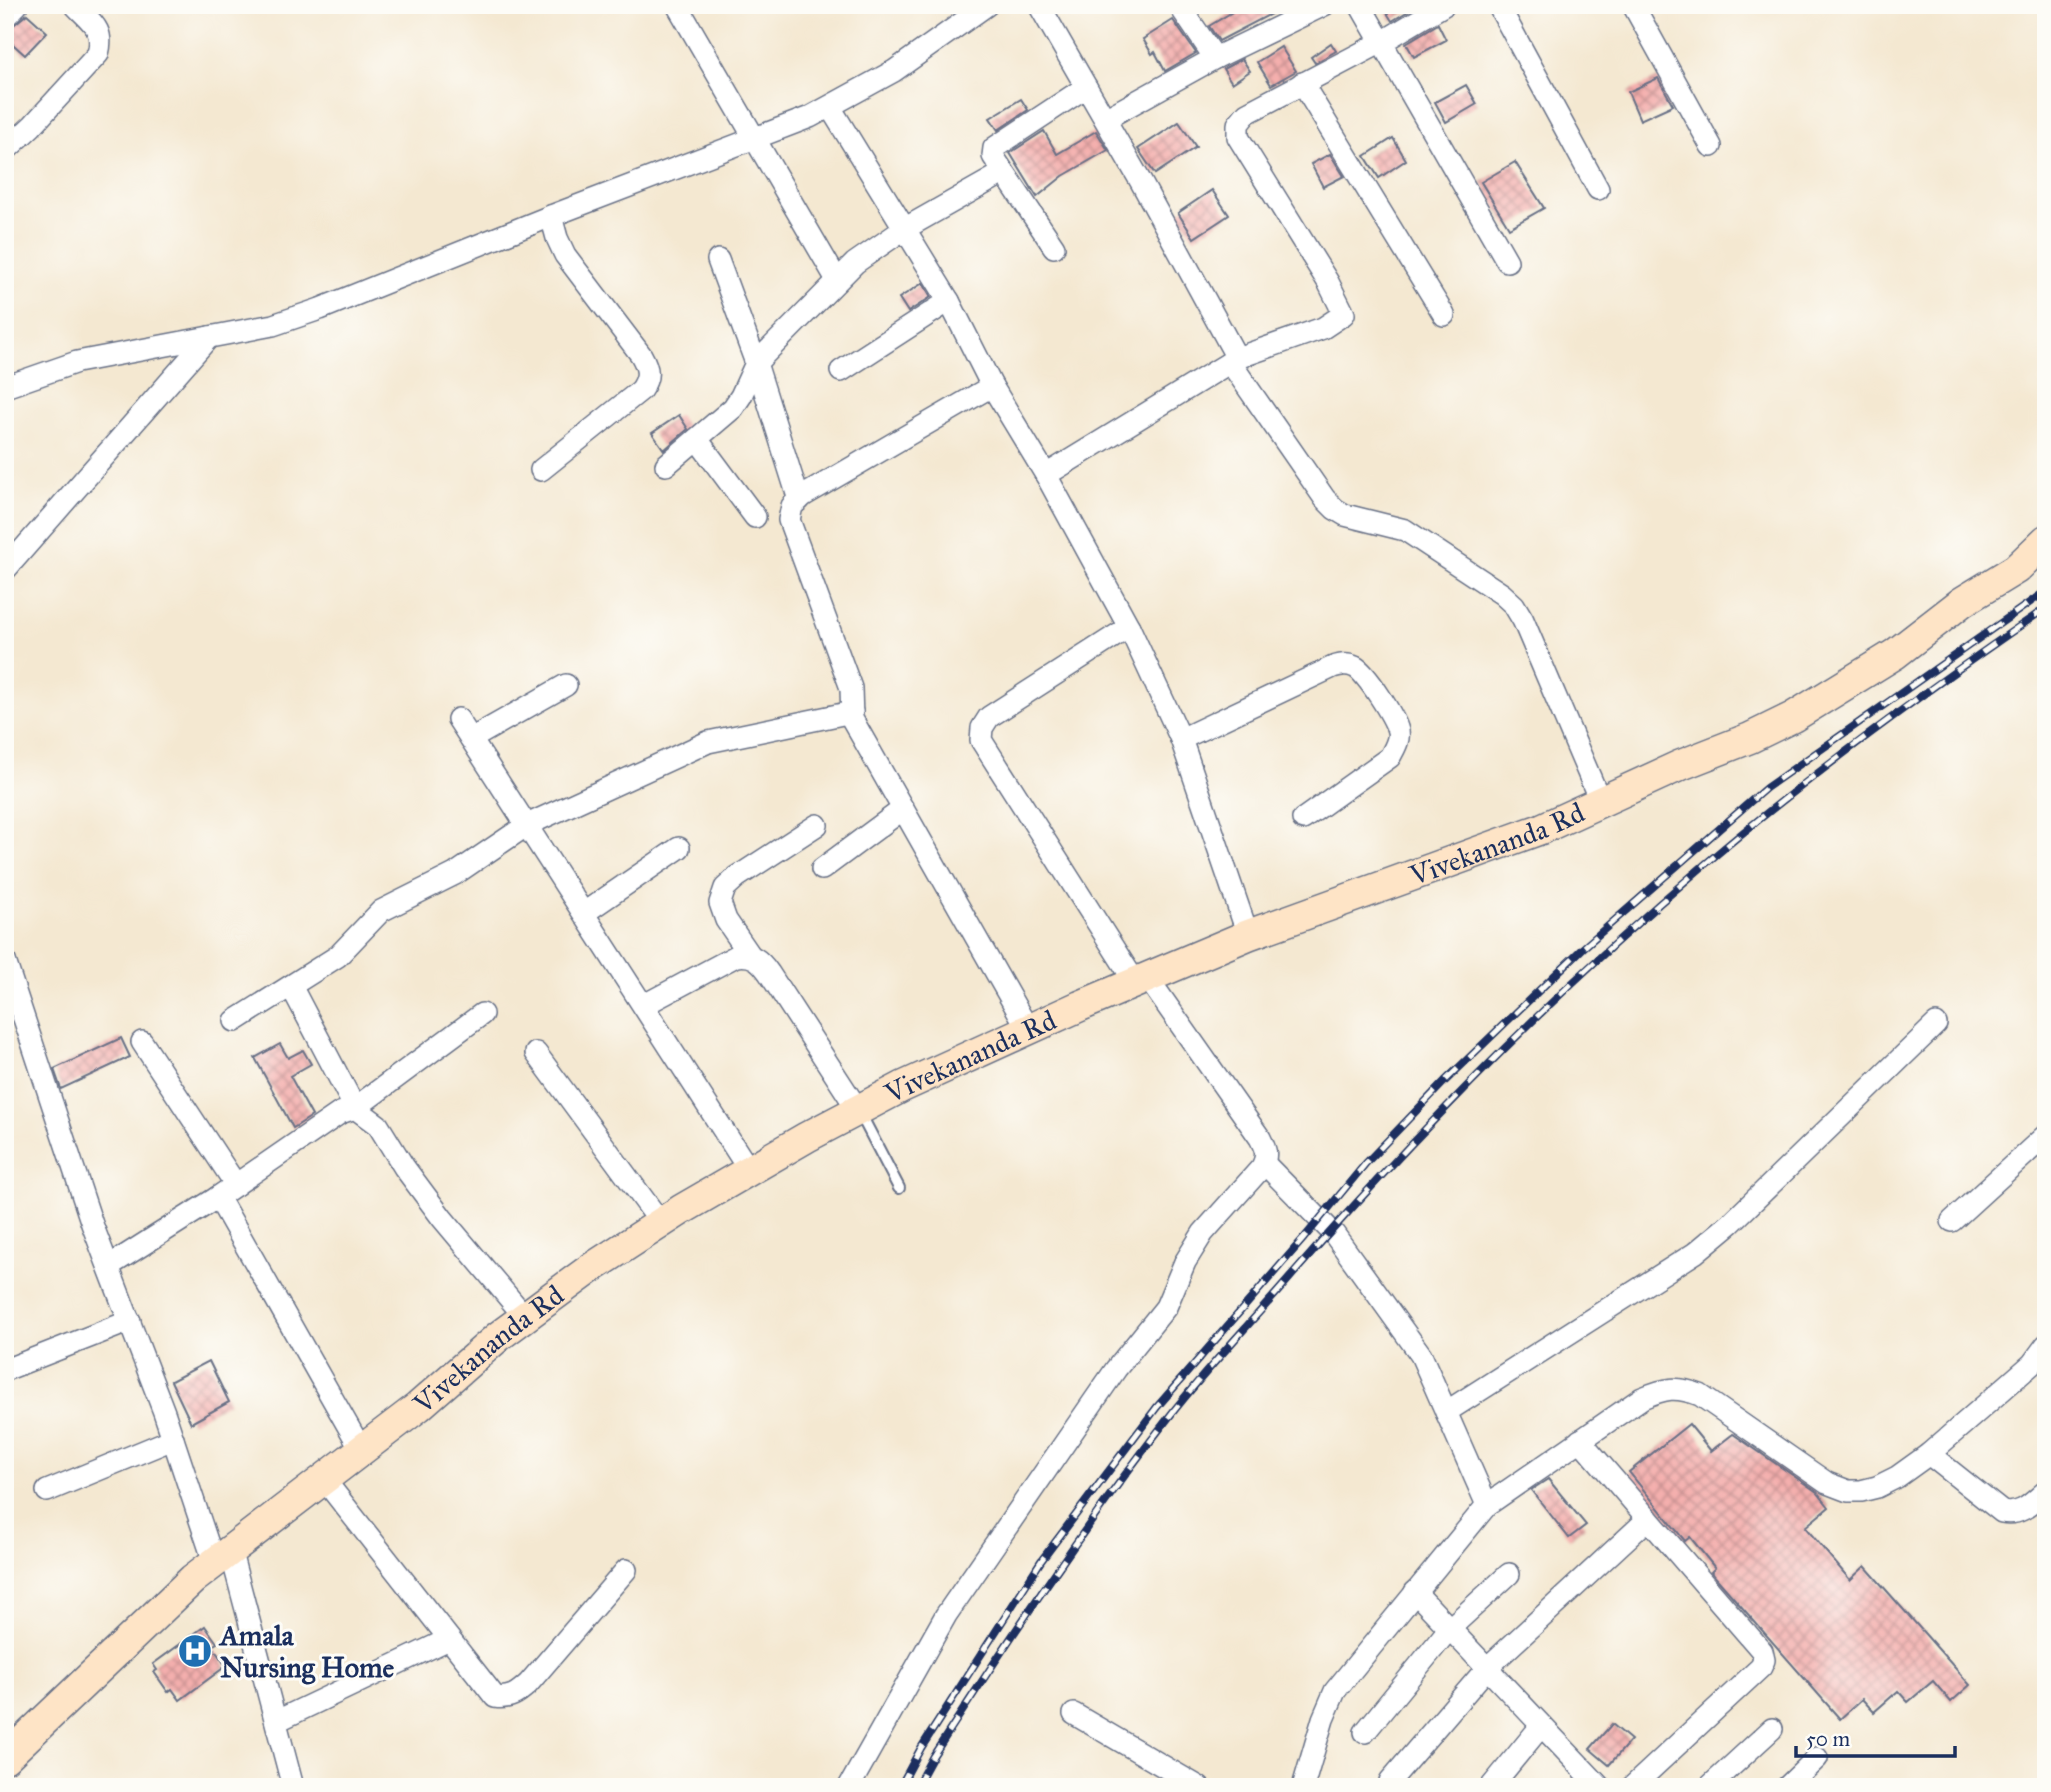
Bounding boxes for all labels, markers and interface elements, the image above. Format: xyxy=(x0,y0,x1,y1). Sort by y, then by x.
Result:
street label: Vivekananda Rd xyxy=(1404,794,1590,893)
street label: Vivekananda Rd xyxy=(878,1002,1061,1111)
street label: Vivekananda Rd xyxy=(405,1277,570,1421)
place label: Amala Nursing Home xyxy=(218,1618,394,1685)
hospital icon: Amala Nursing Home xyxy=(176,1632,214,1670)
scale bar xyxy=(1796,1715,1955,1759)
text: 50 m xyxy=(1806,1726,1851,1752)

